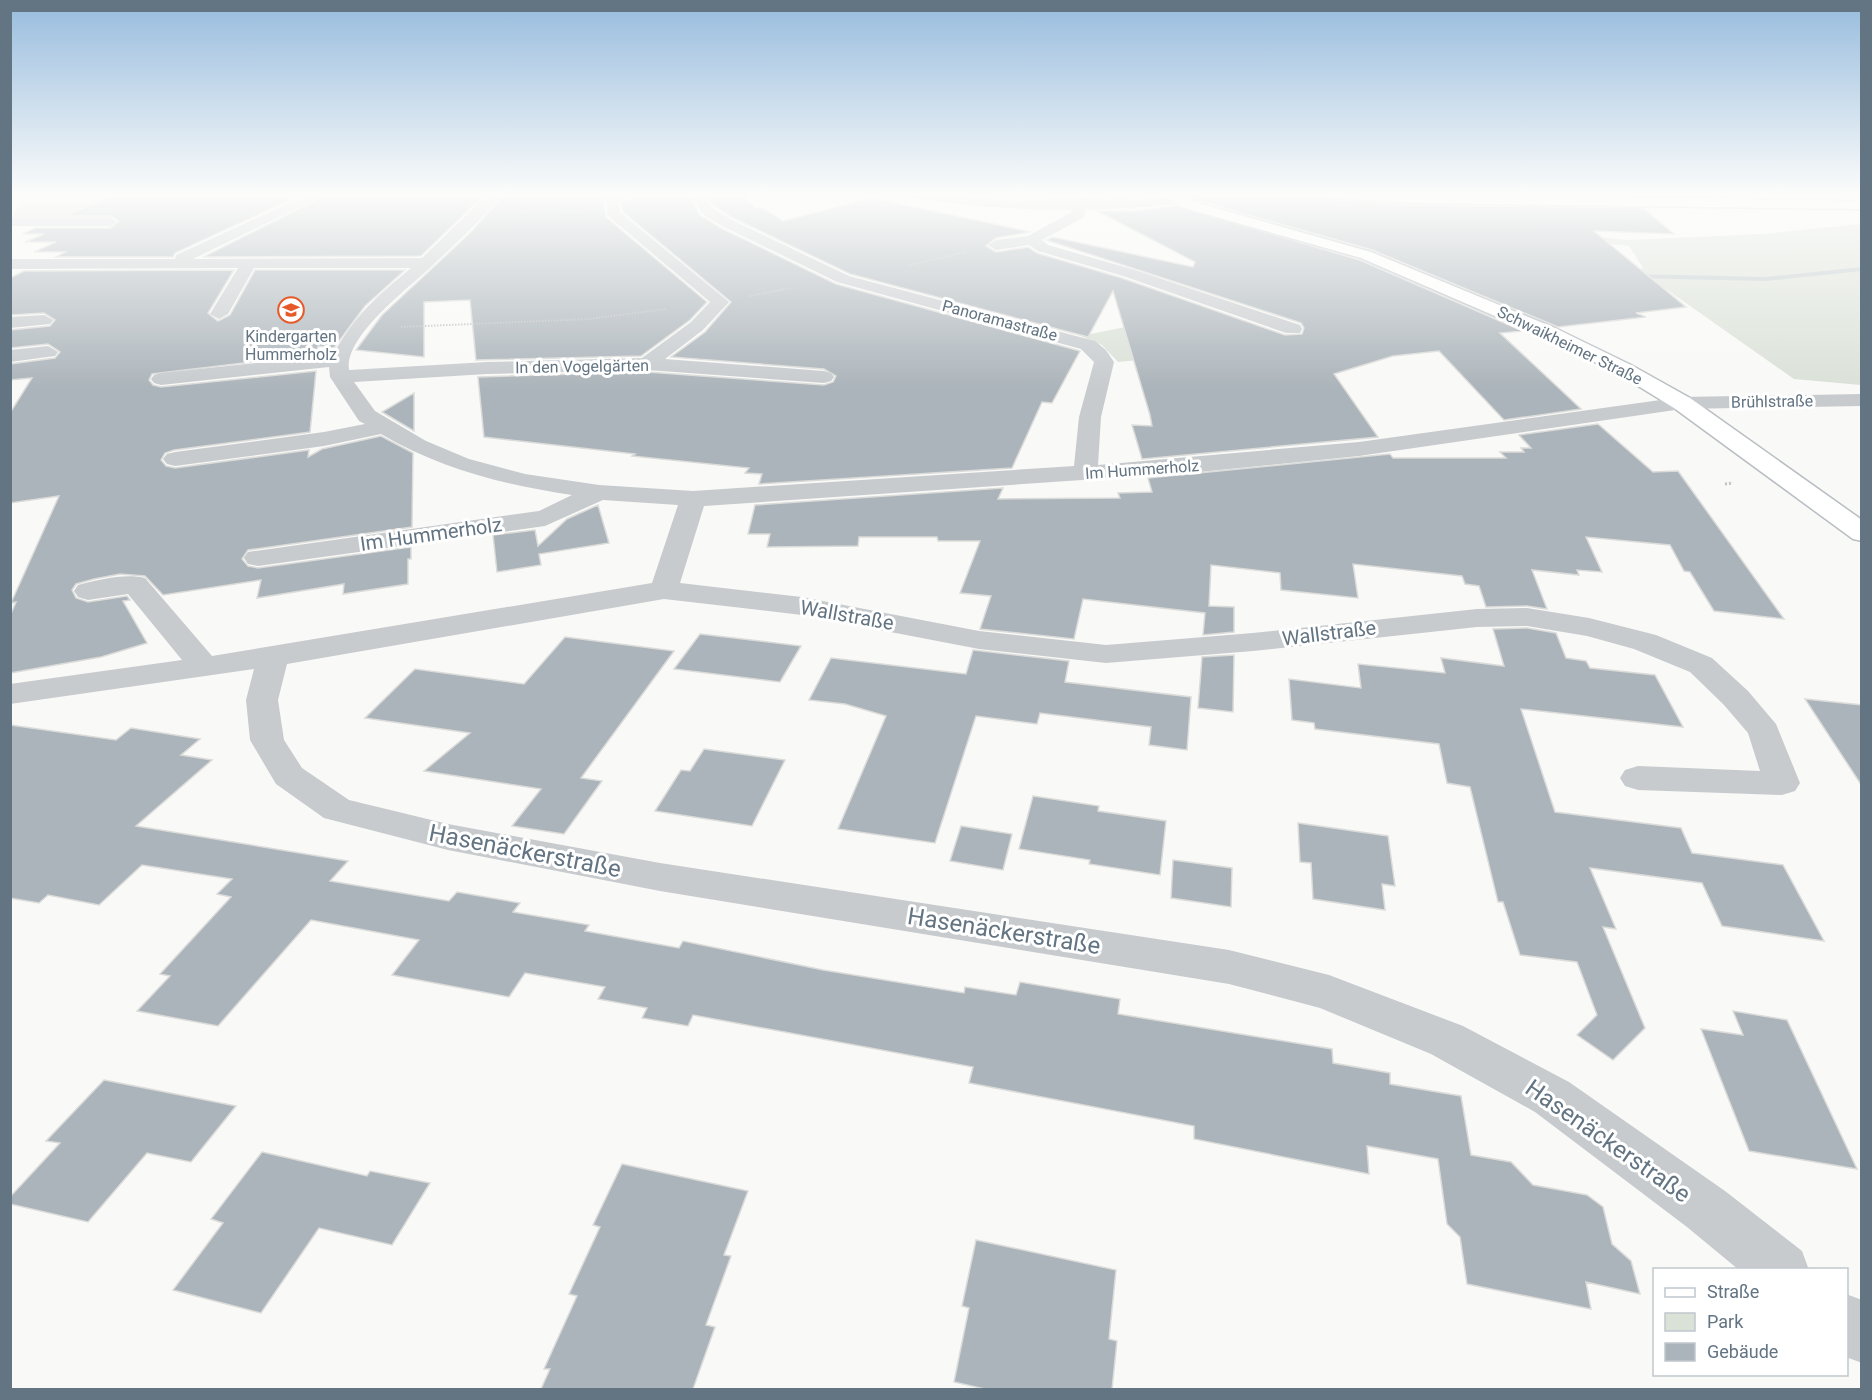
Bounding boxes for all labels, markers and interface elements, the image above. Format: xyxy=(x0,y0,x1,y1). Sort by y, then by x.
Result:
school or university icon: Kindergarten Hummerholz xyxy=(276,295,306,325)
street label: Panoramastraße xyxy=(940,296,1060,345)
street label: Schwaikheimer Straße xyxy=(1494,302,1645,389)
place label: Kindergarten Hummerholz xyxy=(245,327,337,364)
street label: In den Vogelgärten xyxy=(515,356,649,377)
street label: Brühlstraße xyxy=(1731,391,1813,412)
street label: Im Hummerholz xyxy=(1084,456,1200,483)
street label: Im Hummerholz xyxy=(359,512,503,556)
street label: Wallstraße xyxy=(798,595,896,635)
street label: Wallstraße xyxy=(1281,615,1377,651)
street label: Hasenäckerstraße xyxy=(427,819,623,883)
street label: Hasenäckerstraße xyxy=(906,902,1102,960)
street label: Hasenäckerstraße xyxy=(1520,1074,1696,1208)
legend xyxy=(1653,1268,1848,1376)
text: Straße xyxy=(1707,1281,1759,1302)
text: Park xyxy=(1707,1311,1744,1332)
text: Gebäude xyxy=(1707,1341,1778,1362)

